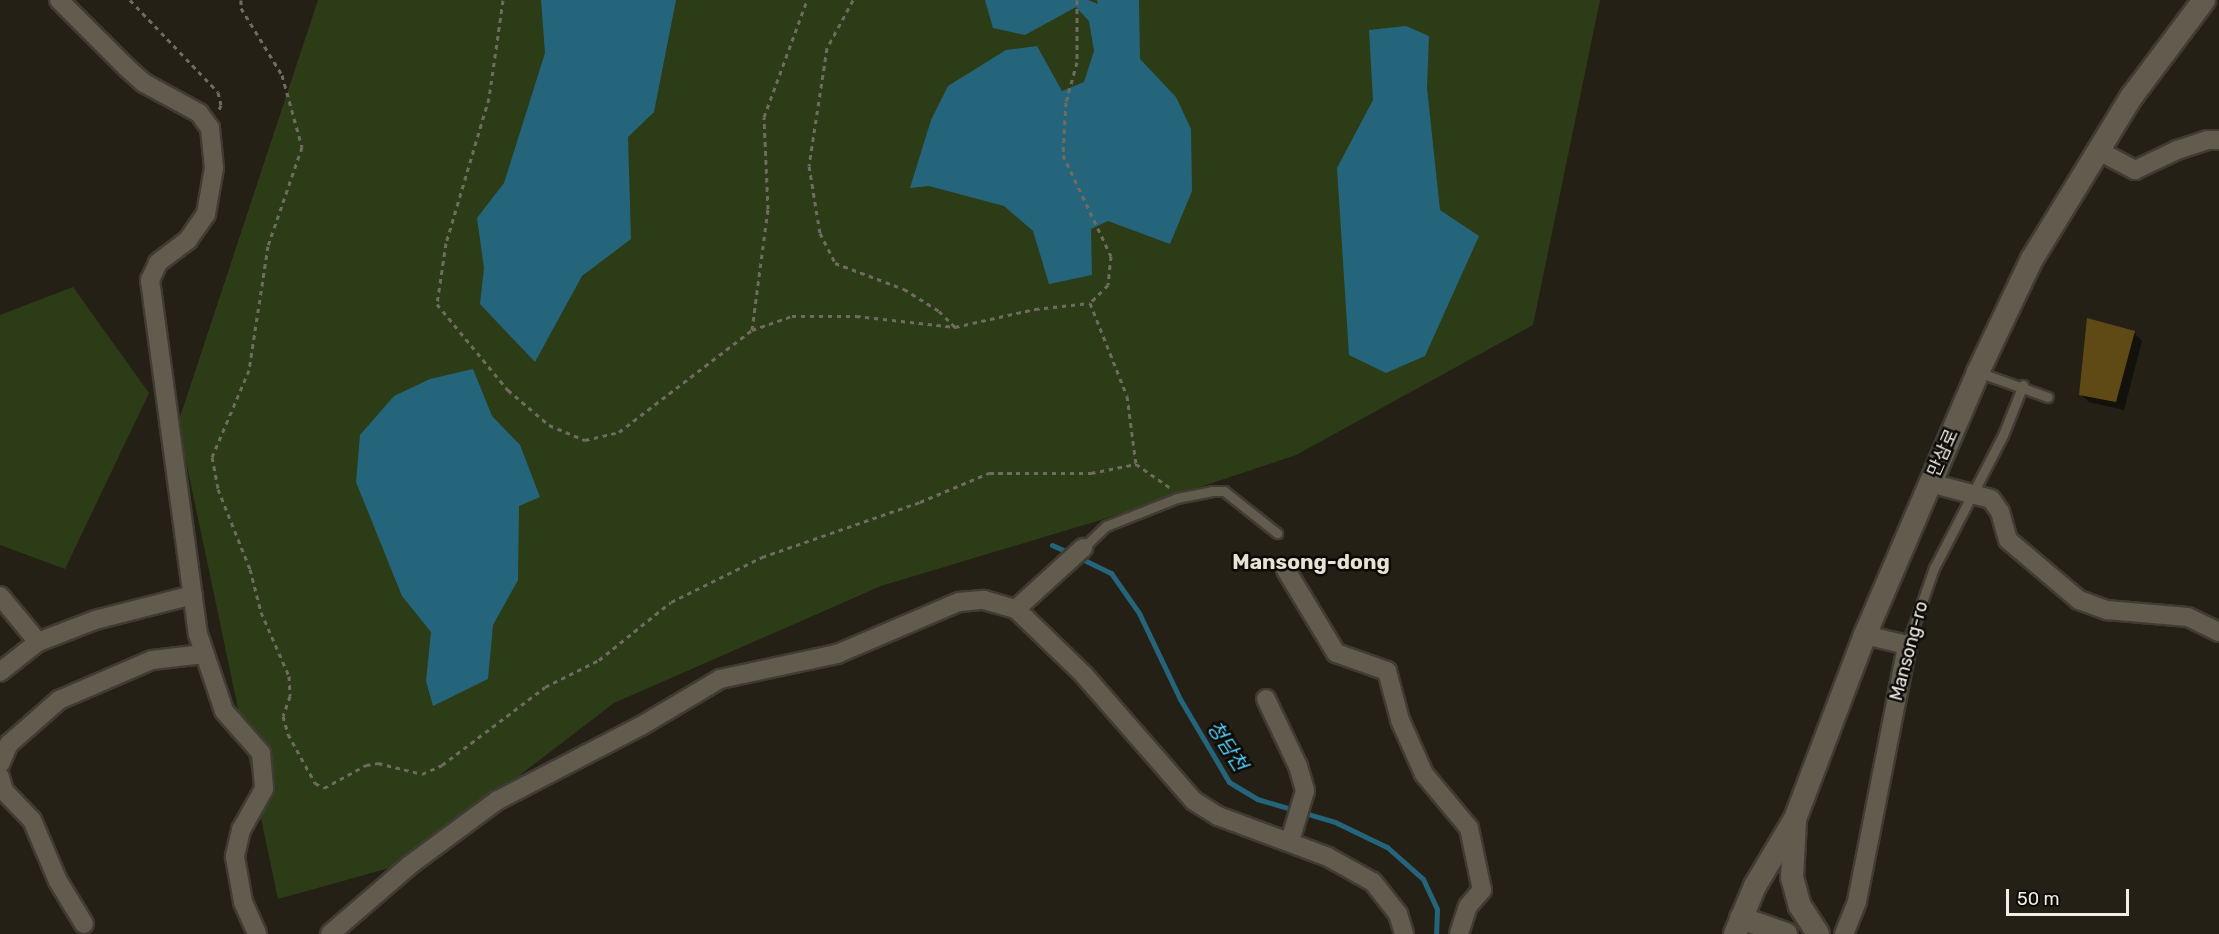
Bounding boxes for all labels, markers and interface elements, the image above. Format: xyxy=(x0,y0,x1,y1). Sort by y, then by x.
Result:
street label: 만삼로 xyxy=(1923,426,1963,480)
district label: Mansong-dong xyxy=(1232,549,1390,575)
street label: Mansong-ro xyxy=(1885,599,1933,703)
water label: 청담천 xyxy=(1202,716,1252,776)
scale bar xyxy=(2009,877,2132,915)
text: 50 m xyxy=(2017,888,2060,910)

